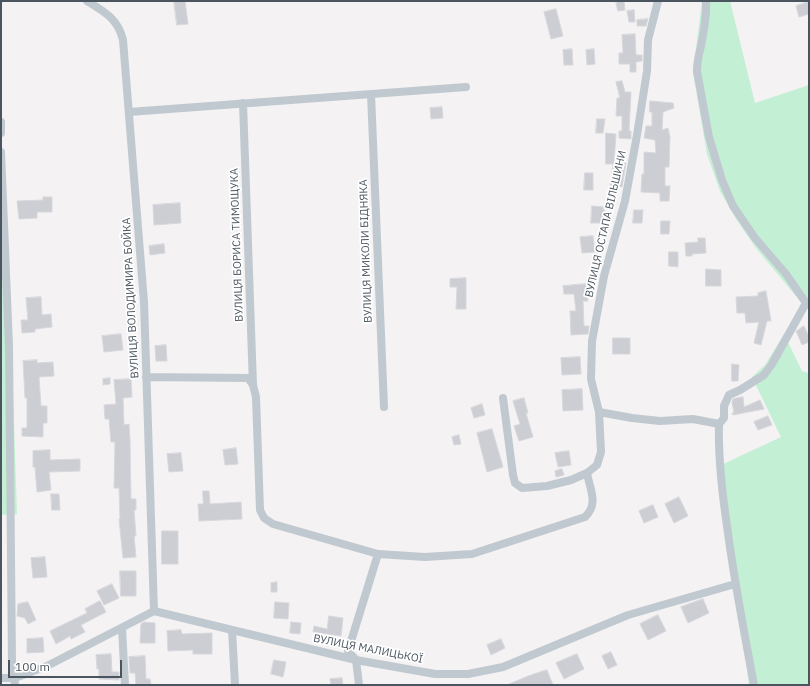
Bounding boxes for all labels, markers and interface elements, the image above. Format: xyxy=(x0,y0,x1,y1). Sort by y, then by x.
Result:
street label: ВУЛИЦЯ ОСТАПА ВІЛЬШИНИ xyxy=(583,149,629,299)
street label: ВУЛИЦЯ БОРИСА ТИМОЩУКА xyxy=(228,168,246,322)
street label: ВУЛИЦЯ МИКОЛИ БІДНЯКА xyxy=(357,179,375,323)
street label: ВУЛИЦЯ ВОЛОДИМИРА БОЙКА xyxy=(120,217,142,379)
street label: ВУЛИЦЯ МАЛИЦЬКОЇ xyxy=(312,632,424,666)
scale bar xyxy=(10,652,124,678)
text: 100 m xyxy=(15,659,50,674)

